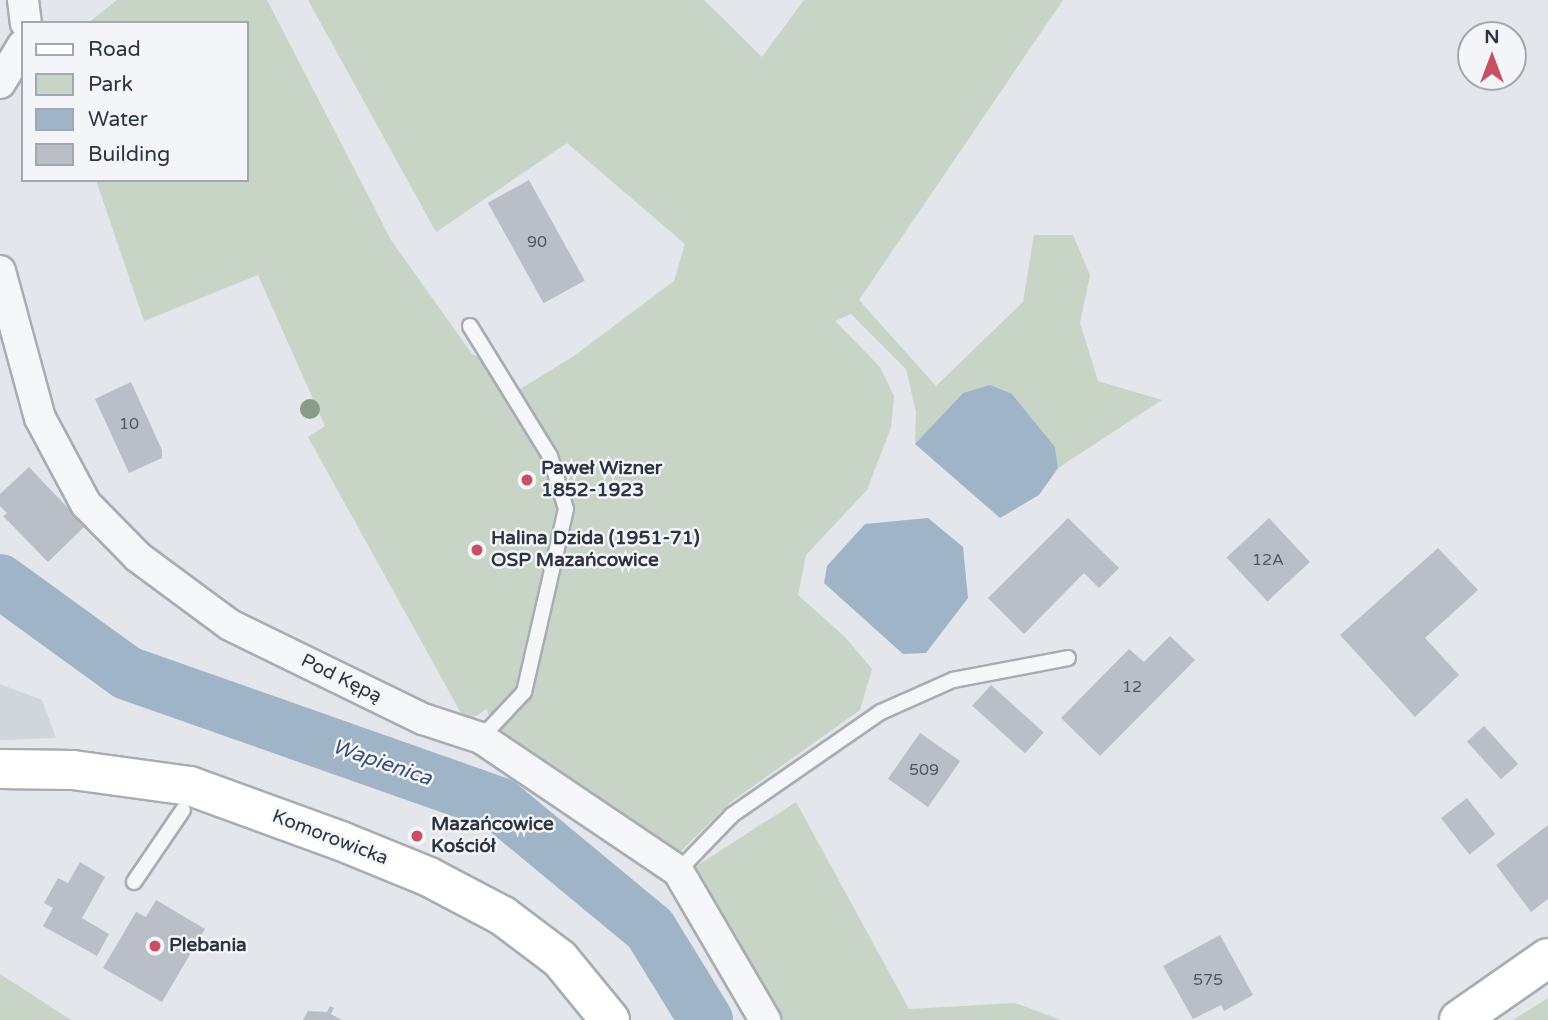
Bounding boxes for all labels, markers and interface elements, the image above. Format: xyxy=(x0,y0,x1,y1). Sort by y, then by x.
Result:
legend xyxy=(21,21,248,182)
north arrow xyxy=(1457,21,1527,91)
text: N xyxy=(1484,26,1500,48)
text: Road xyxy=(88,37,141,62)
text: Park xyxy=(88,72,133,97)
text: Water xyxy=(88,107,148,132)
text: Building xyxy=(88,142,170,167)
house number: 90 xyxy=(527,232,547,252)
house number: 10 xyxy=(119,414,139,434)
place label: Paweł Wizner 1852-1923 xyxy=(541,458,662,502)
marker: Paweł Wizner 1852-1923 xyxy=(519,472,535,488)
place label: Halina Dzida (1951-71) OSP Mazańcowice xyxy=(491,528,700,572)
marker: Halina Dzida (1951-71) OSP Mazańcowice xyxy=(469,542,485,558)
house number: 12A xyxy=(1252,550,1284,570)
street label: Pod Kępą xyxy=(297,650,385,708)
house number: 12 xyxy=(1122,677,1142,697)
water label: Wapienica xyxy=(329,734,435,792)
house number: 509 xyxy=(909,760,939,780)
street label: Komorowicka xyxy=(269,805,391,871)
place label: Mazańcowice Kościół xyxy=(431,814,554,858)
marker: Mazańcowice Kościół xyxy=(409,828,425,844)
place label: Plebania xyxy=(169,935,247,957)
marker: Plebania xyxy=(147,938,163,954)
house number: 575 xyxy=(1193,970,1223,990)

